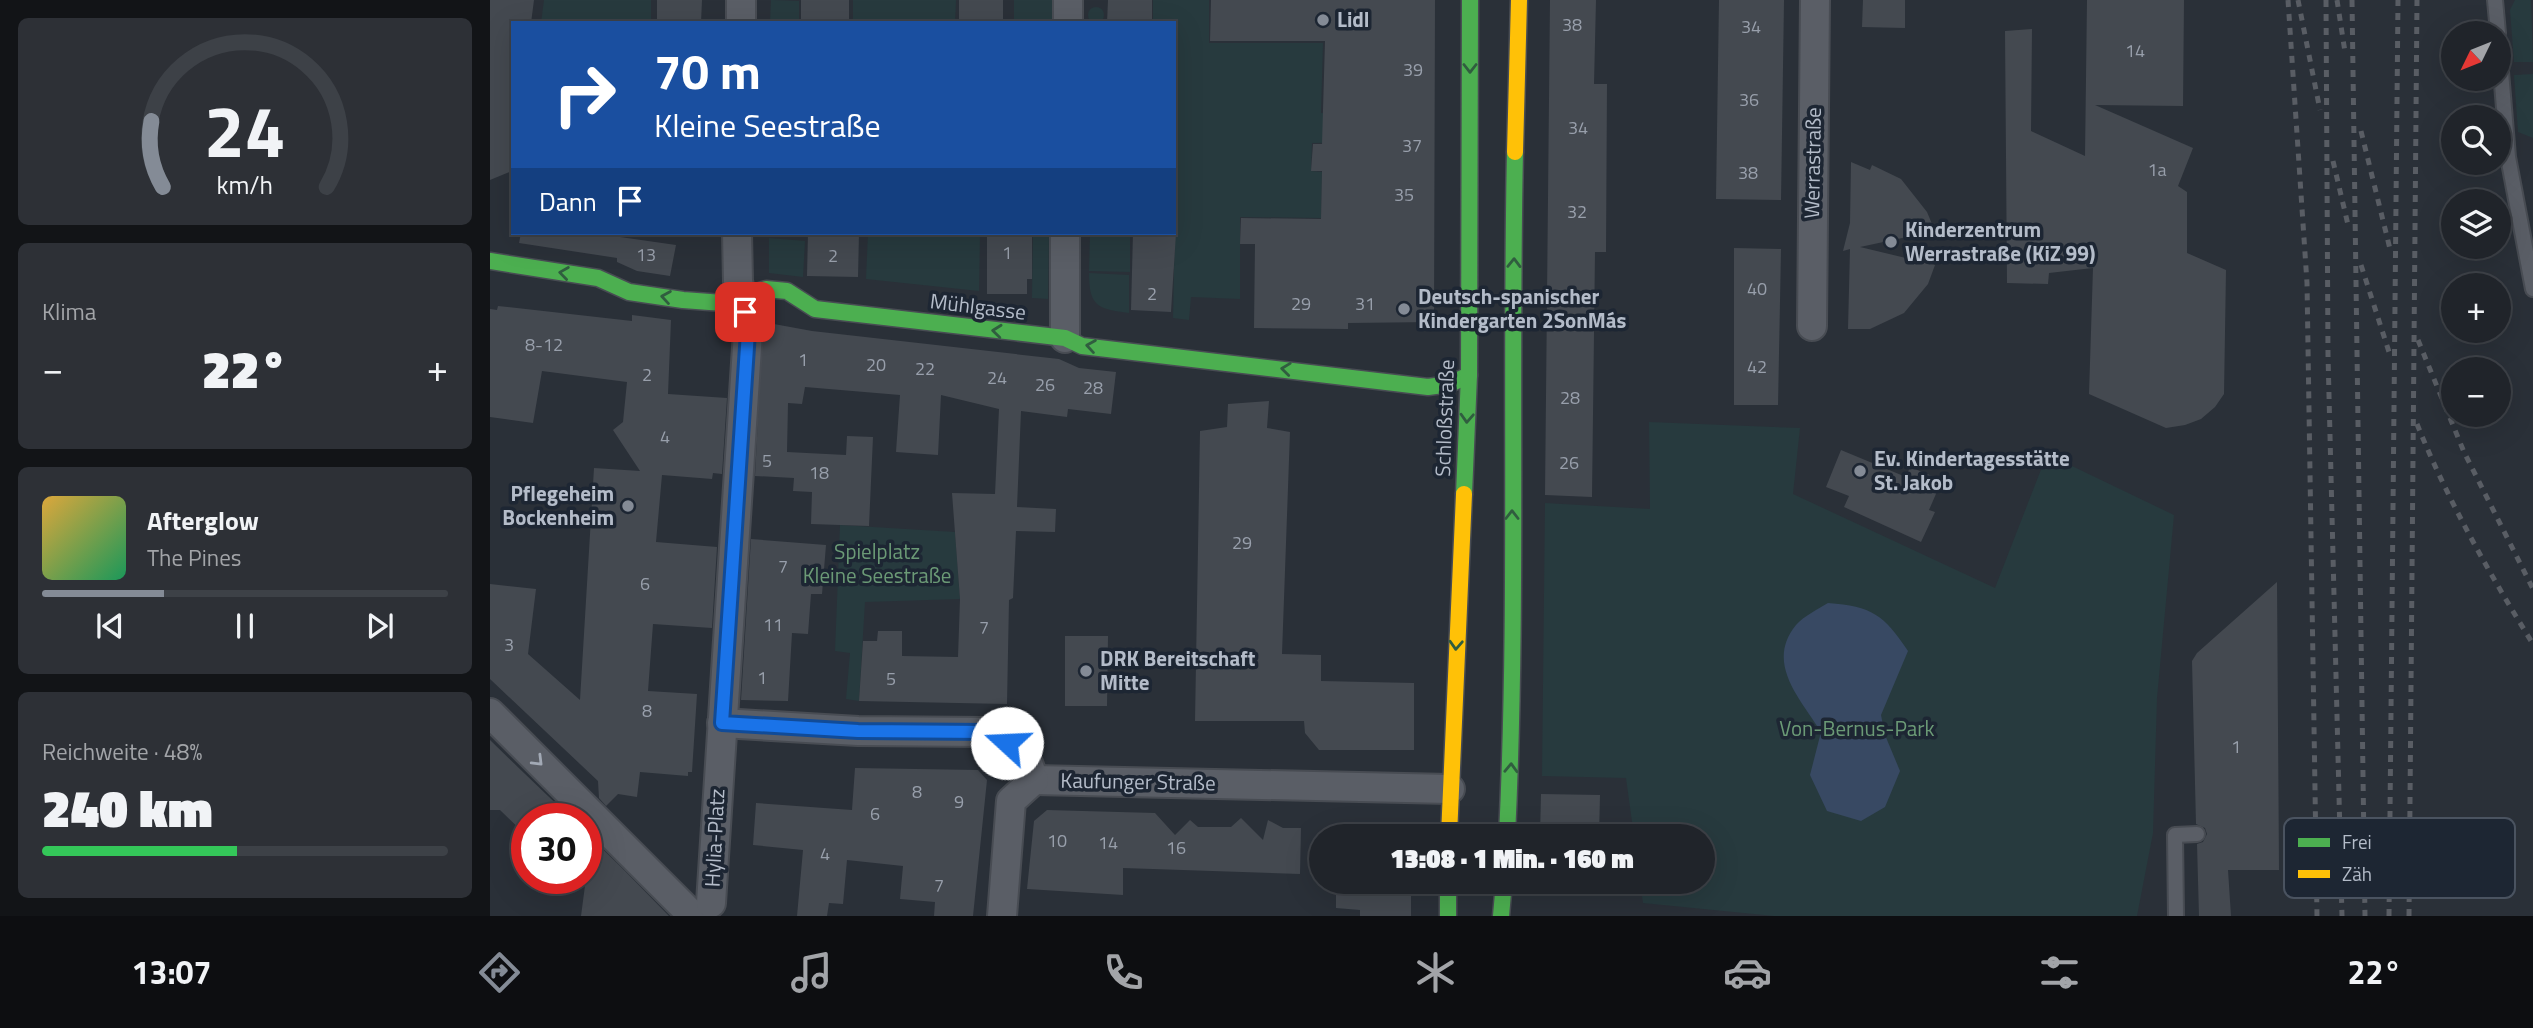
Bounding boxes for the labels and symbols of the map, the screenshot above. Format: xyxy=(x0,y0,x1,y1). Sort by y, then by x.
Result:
place label: Lidl xyxy=(1337,3,1370,35)
house number: 38 xyxy=(1562,11,1582,38)
marker: Lidl xyxy=(1315,12,1331,28)
house number: 34 xyxy=(1741,13,1761,40)
north arrow xyxy=(2441,21,2511,91)
house number: 14 xyxy=(2125,37,2145,64)
house number: 39 xyxy=(1403,56,1423,83)
one-way arrow xyxy=(1462,63,1478,74)
house number: 36 xyxy=(1739,86,1759,113)
street label: Werrastraße xyxy=(1795,107,1829,219)
house number: 34 xyxy=(1568,114,1588,141)
house number: 37 xyxy=(1402,132,1422,159)
house number: 1a xyxy=(2147,156,2167,183)
house number: 38 xyxy=(1738,159,1758,186)
house number: 35 xyxy=(1394,181,1414,208)
house number: 32 xyxy=(1567,198,1587,225)
place label: Kinderzentrum Werrastraße (KiZ 99) xyxy=(1905,213,2096,269)
marker: Kinderzentrum Werrastraße (KiZ 99) xyxy=(1883,234,1899,250)
house number: 1 xyxy=(1002,239,1012,266)
house number: 13 xyxy=(636,241,656,268)
house number: 2 xyxy=(828,242,838,269)
one-way arrow xyxy=(1506,258,1521,269)
one-way arrow xyxy=(558,266,570,281)
house number: 40 xyxy=(1747,275,1767,302)
house number: 2 xyxy=(1147,280,1157,307)
place label: Deutsch-spanischer Kindergarten 2SonMás xyxy=(1418,280,1627,336)
pin xyxy=(715,282,775,342)
street label: Mühlgasse xyxy=(928,284,1028,328)
one-way arrow xyxy=(660,290,671,305)
house number: 29 xyxy=(1291,290,1311,317)
house number: 31 xyxy=(1355,290,1375,317)
marker: Deutsch-spanischer Kindergarten 2SonMás xyxy=(1396,301,1412,317)
one-way arrow xyxy=(991,324,1002,339)
house number: 8-12 xyxy=(525,331,563,358)
one-way arrow xyxy=(1085,339,1097,354)
house number: 1 xyxy=(798,346,808,373)
house number: 20 xyxy=(866,351,886,378)
house number: 42 xyxy=(1747,353,1767,380)
house number: 22 xyxy=(915,355,935,382)
street label: Schloßstraße xyxy=(1426,359,1462,477)
house number: 2 xyxy=(642,361,652,388)
one-way arrow xyxy=(1280,362,1292,377)
house number: 24 xyxy=(987,364,1007,391)
house number: 26 xyxy=(1035,371,1055,398)
house number: 28 xyxy=(1083,374,1103,401)
house number: 28 xyxy=(1560,384,1580,411)
one-way arrow xyxy=(1459,413,1474,424)
house number: 4 xyxy=(660,423,670,450)
place label: Ev. Kindertagesstätte St. Jakob xyxy=(1874,442,2070,498)
house number: 5 xyxy=(762,447,772,474)
house number: 26 xyxy=(1559,449,1579,476)
house number: 18 xyxy=(809,459,829,486)
marker: Ev. Kindertagesstätte St. Jakob xyxy=(1852,463,1868,479)
place label: Pflegeheim Bockenheim xyxy=(502,477,614,533)
marker: Pflegeheim Bockenheim xyxy=(620,498,636,514)
one-way arrow xyxy=(1504,510,1520,520)
house number: 29 xyxy=(1232,529,1252,556)
park label: Spielplatz Kleine Seestraße xyxy=(803,535,951,591)
house number: 7 xyxy=(778,553,788,580)
house number: 6 xyxy=(640,570,650,597)
house number: 11 xyxy=(763,611,783,638)
house number: 7 xyxy=(979,614,989,641)
house number: 3 xyxy=(504,631,514,658)
one-way arrow xyxy=(1448,640,1463,651)
place label: DRK Bereitschaft Mitte xyxy=(1100,642,1256,698)
marker: DRK Bereitschaft Mitte xyxy=(1078,663,1094,679)
house number: 1 xyxy=(757,664,767,691)
house number: 5 xyxy=(886,665,896,692)
house number: 8 xyxy=(642,697,652,724)
position arrow xyxy=(970,706,1044,780)
park label: Von-Bernus-Park xyxy=(1779,712,1935,744)
house number: 1 xyxy=(2231,733,2241,760)
one-way arrow xyxy=(530,753,543,766)
one-way arrow xyxy=(1503,763,1518,774)
street label: Kaufunger Straße xyxy=(1060,764,1216,798)
house number: 8 xyxy=(912,778,922,805)
street label: Hylia-Platz xyxy=(695,788,733,888)
house number: 9 xyxy=(954,788,964,815)
house number: 6 xyxy=(870,800,880,827)
speed limit sign: 30 xyxy=(511,803,602,894)
legend xyxy=(2284,818,2515,898)
house number: 10 xyxy=(1047,827,1067,854)
text: Frei xyxy=(2342,827,2372,856)
house number: 14 xyxy=(1098,829,1118,856)
house number: 16 xyxy=(1166,834,1186,861)
house number: 4 xyxy=(820,840,830,867)
text: Zäh xyxy=(2342,859,2372,888)
house number: 7 xyxy=(934,872,944,899)

